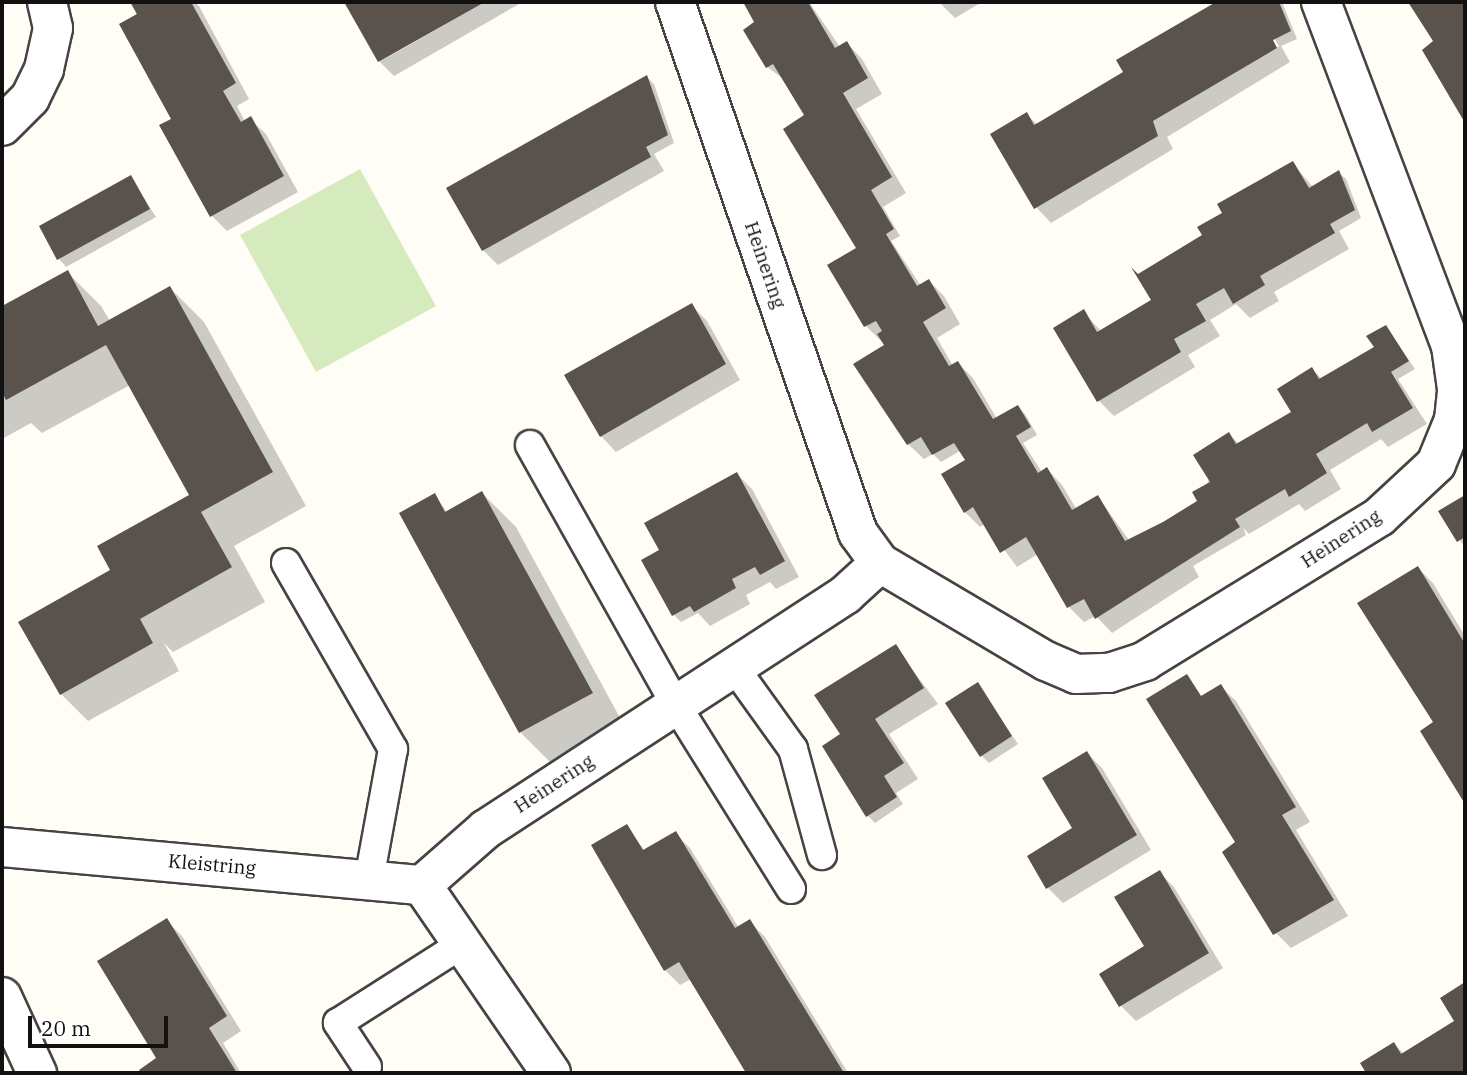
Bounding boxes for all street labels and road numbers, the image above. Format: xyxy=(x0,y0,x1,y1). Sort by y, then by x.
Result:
street label: Heinering xyxy=(740,219,790,311)
street label: Heinering xyxy=(1297,505,1385,573)
street label: Heinering xyxy=(510,750,598,818)
street label: Kleistring xyxy=(167,850,257,880)

